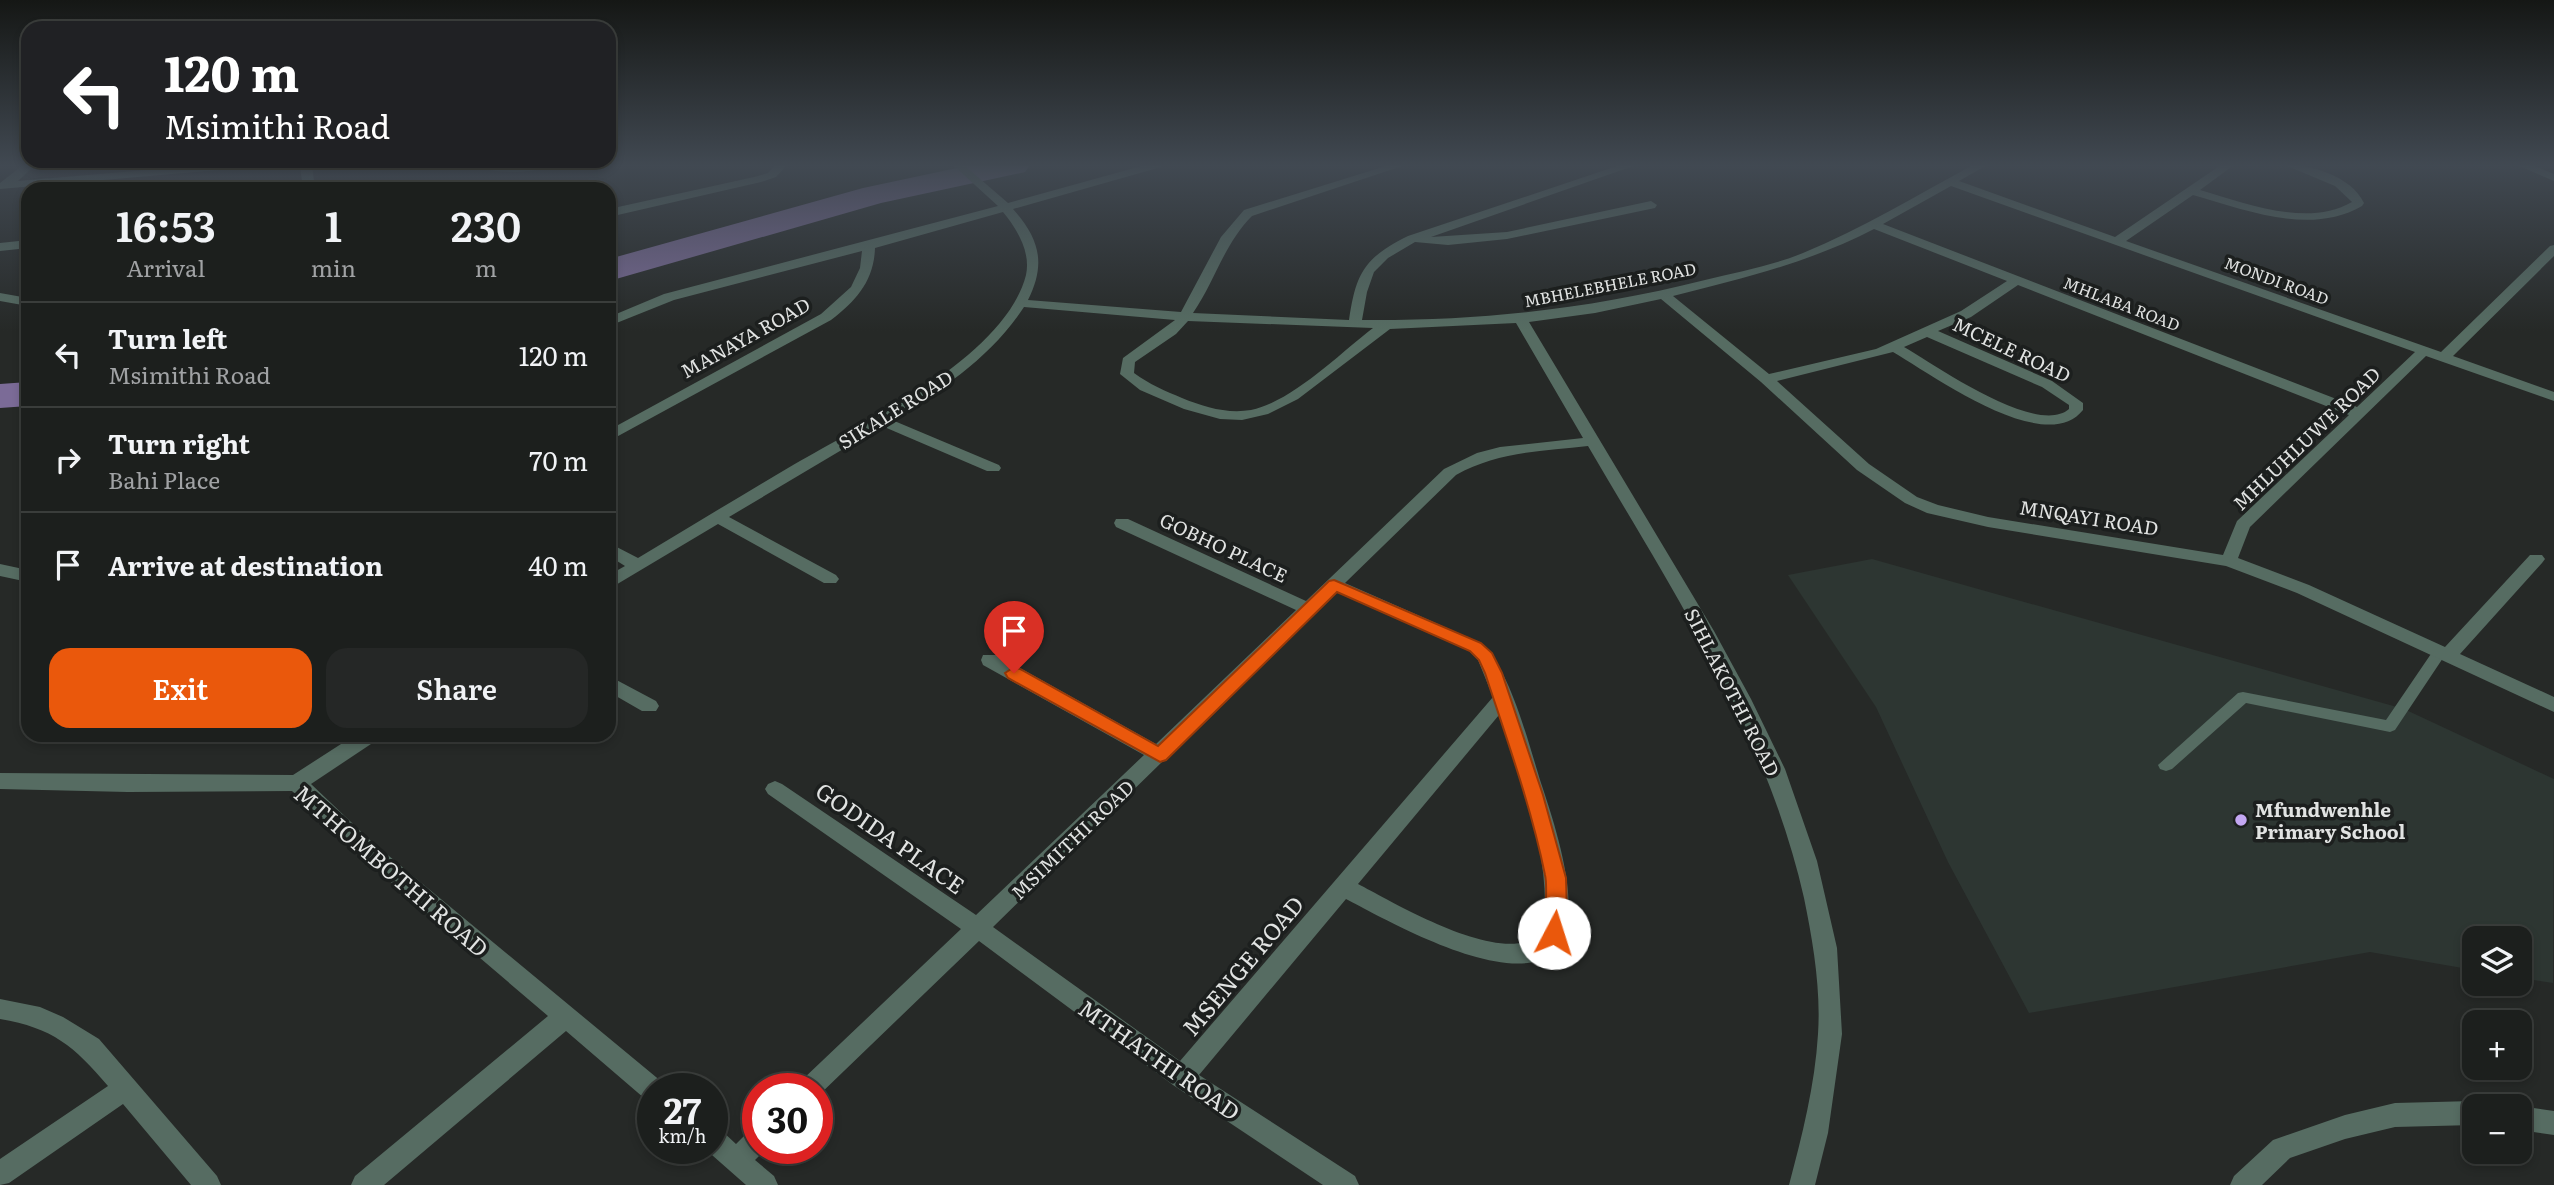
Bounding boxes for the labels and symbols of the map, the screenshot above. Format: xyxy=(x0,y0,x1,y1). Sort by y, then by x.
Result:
street label: MONDI ROAD xyxy=(2221,250,2333,310)
street label: MBHELEBHELE ROAD xyxy=(1522,256,1698,312)
street label: MHLABA ROAD xyxy=(2060,270,2184,336)
street label: MANAYA ROAD xyxy=(675,290,815,384)
street label: MCELE ROAD xyxy=(1948,309,2076,389)
street label: MHLUHLUWE ROAD xyxy=(2226,360,2386,516)
street label: SIKALE ROAD xyxy=(832,363,958,455)
street label: MNQAYI ROAD xyxy=(2017,492,2161,542)
street label: GOBHO PLACE xyxy=(1156,505,1292,589)
pin xyxy=(984,601,1044,673)
street label: SIHLAKOTHI ROAD xyxy=(1678,603,1788,781)
street label: GODIDA PLACE xyxy=(809,773,973,901)
street label: MSIMITHI ROAD xyxy=(1004,773,1140,905)
street label: MTHOMBOTHI ROAD xyxy=(287,776,497,964)
place label: Mfundwenhle Primary School xyxy=(2255,795,2406,845)
marker: Mfundwenhle Primary School xyxy=(2233,812,2249,828)
street label: MSENGE ROAD xyxy=(1173,888,1311,1042)
position arrow xyxy=(1517,896,1591,970)
street label: MTHATHI ROAD xyxy=(1072,990,1248,1128)
speed limit sign: 30 xyxy=(742,1073,833,1164)

